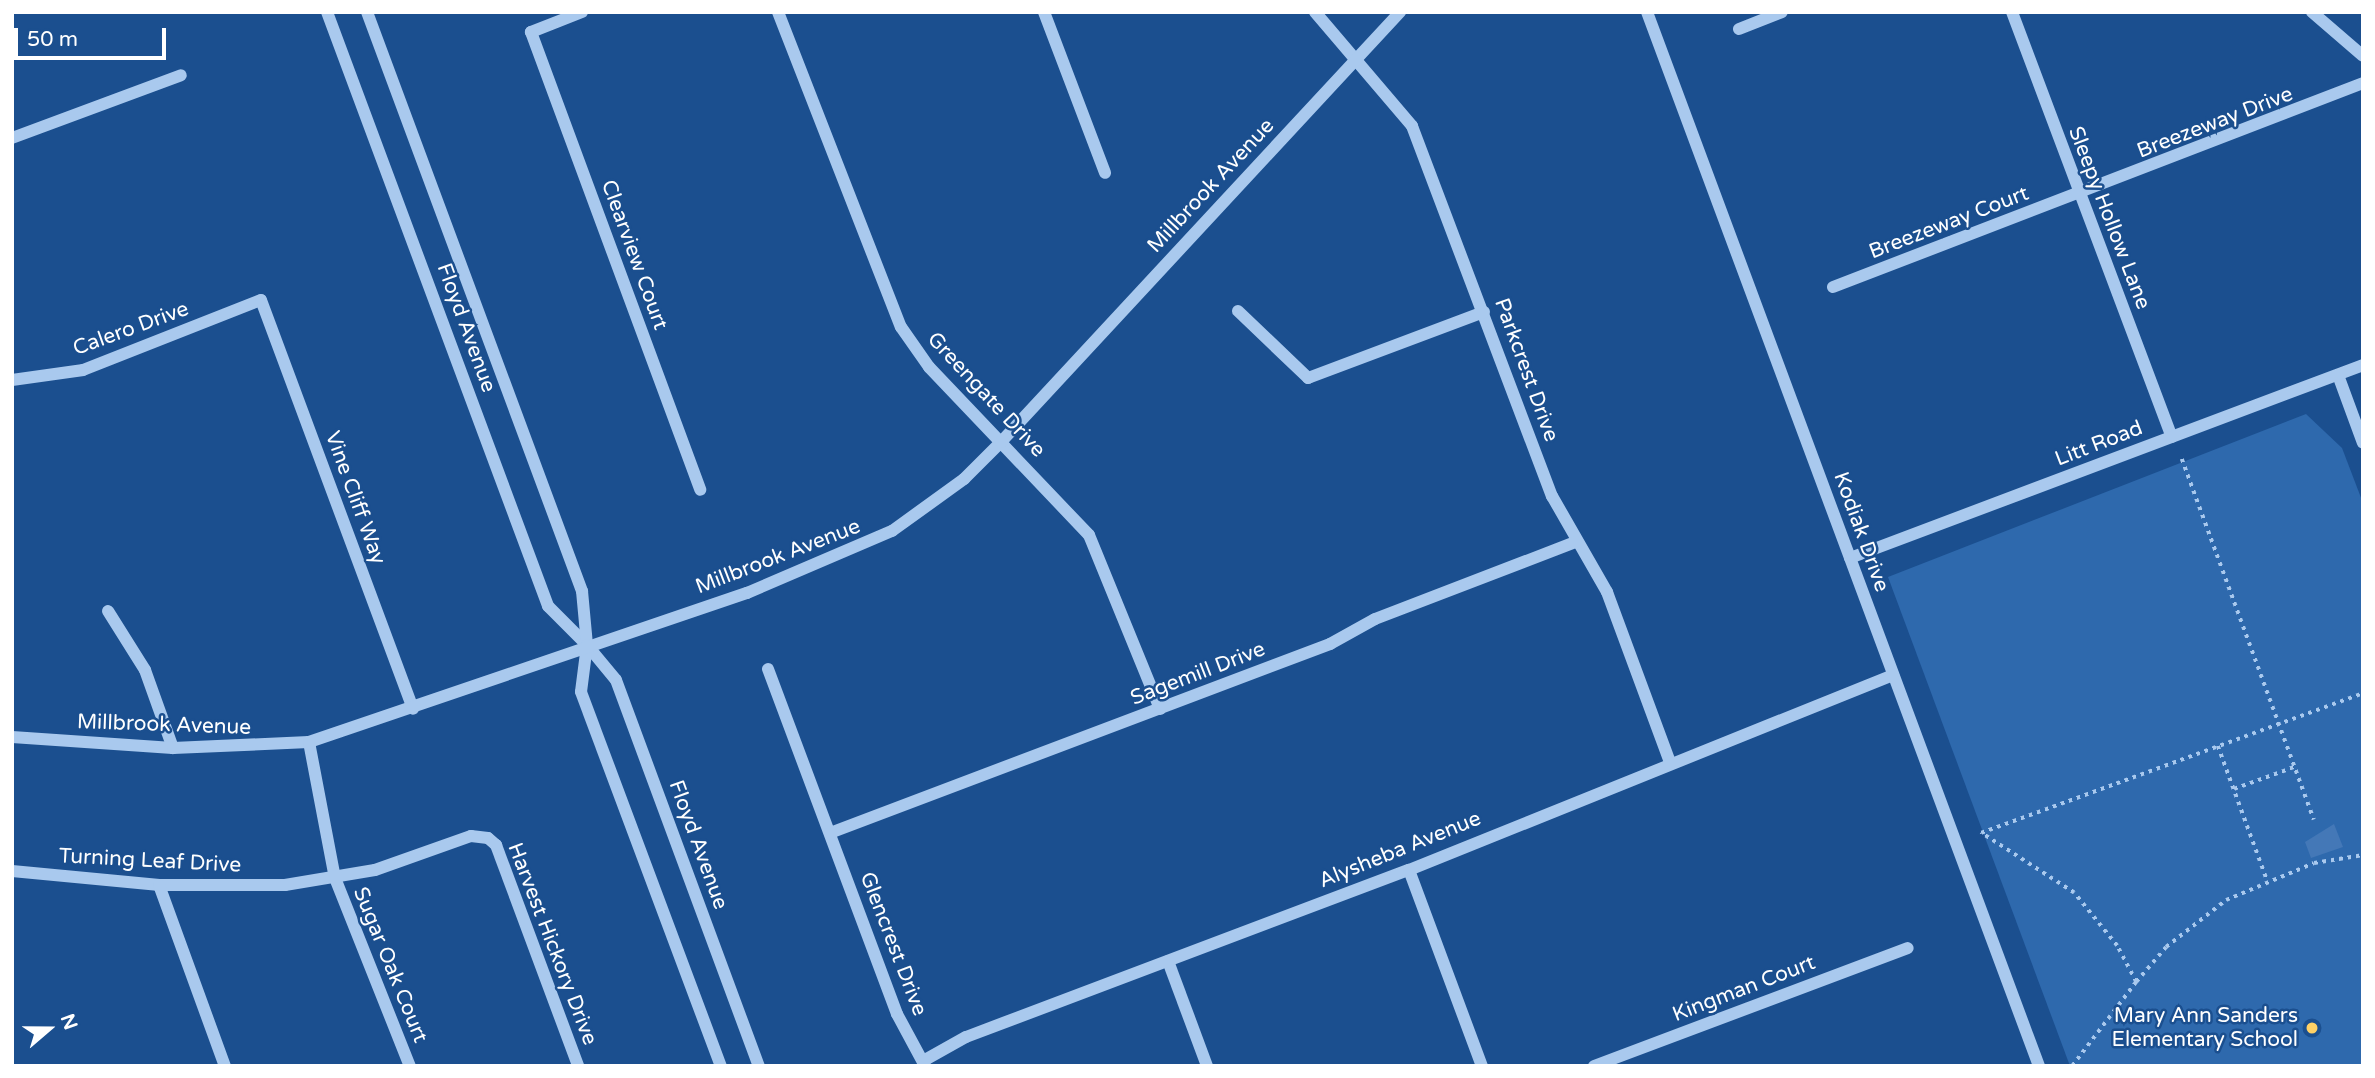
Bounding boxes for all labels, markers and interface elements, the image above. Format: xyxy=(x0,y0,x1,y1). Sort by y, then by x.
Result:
scale bar xyxy=(18,14,170,58)
text: 50 m xyxy=(27,27,78,52)
street label: Breezeway Drive xyxy=(2134,82,2296,164)
street label: Millbrook Avenue xyxy=(1142,114,1280,258)
street label: Sleepy Hollow Lane xyxy=(2063,123,2155,313)
street label: Clearview Court xyxy=(595,177,673,333)
street label: Breezeway Court xyxy=(1866,181,2032,265)
street label: Floyd Avenue xyxy=(431,260,501,396)
street label: Parkcrest Drive xyxy=(1488,295,1564,445)
street label: Calero Drive xyxy=(70,296,192,362)
street label: Greengate Drive xyxy=(922,327,1050,463)
street label: Litt Road xyxy=(2052,416,2146,472)
street label: Vine Cliff Way xyxy=(319,428,391,568)
street label: Kodiak Drive xyxy=(1828,469,1894,595)
street label: Millbrook Avenue xyxy=(692,514,864,600)
street label: Sagemill Drive xyxy=(1127,637,1269,711)
street label: Millbrook Avenue xyxy=(76,709,252,741)
street label: Floyd Avenue xyxy=(663,777,733,913)
street label: Alysheba Avenue xyxy=(1315,806,1485,894)
street label: Harvest Hickory Drive xyxy=(502,839,602,1049)
street label: Turning Leaf Drive xyxy=(58,844,242,878)
street label: Glencrest Drive xyxy=(854,869,932,1019)
street label: Sugar Oak Court xyxy=(347,884,433,1046)
street label: Kingman Court xyxy=(1669,950,1819,1028)
north arrow xyxy=(14,994,84,1064)
place label: Mary Ann Sanders Elementary School xyxy=(2111,1003,2298,1053)
text: N xyxy=(56,1011,82,1033)
marker: Mary Ann Sanders Elementary School xyxy=(2304,1020,2320,1036)

